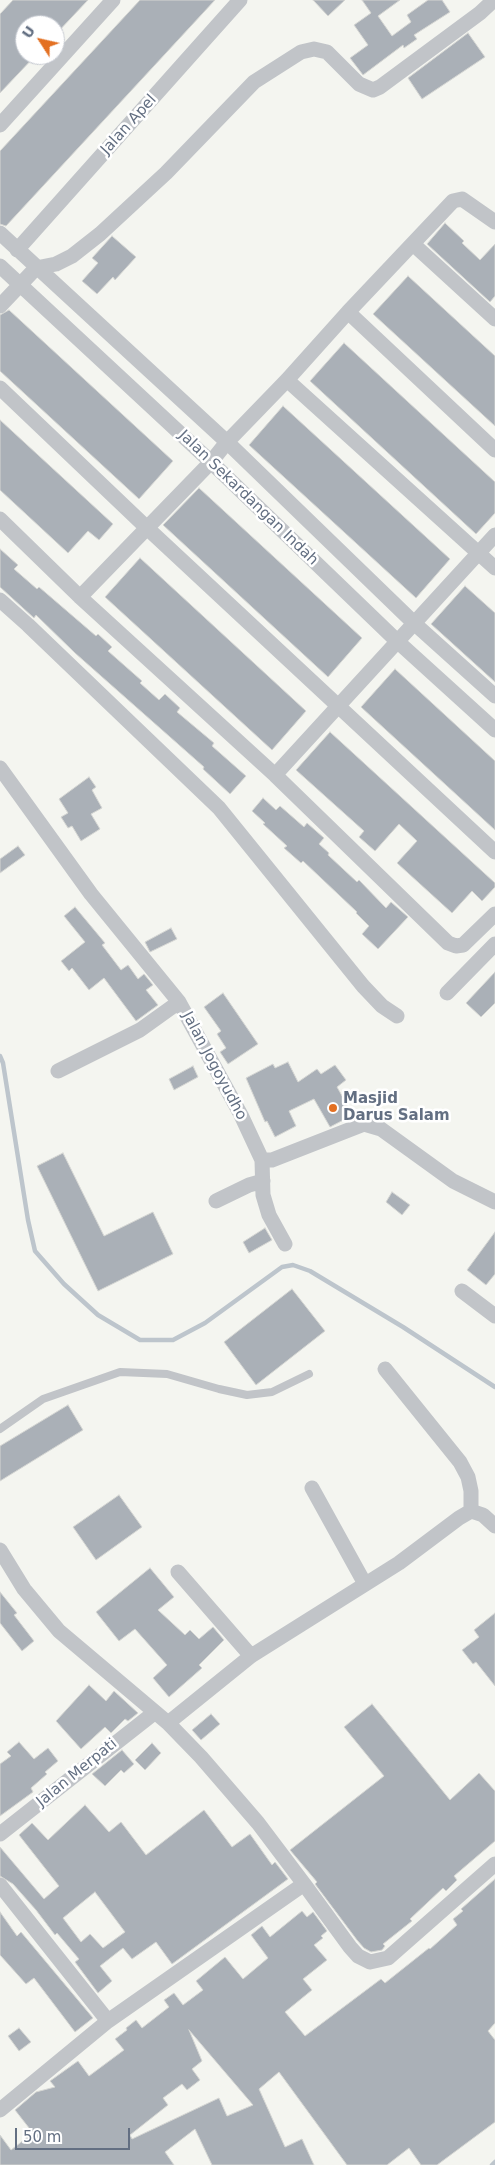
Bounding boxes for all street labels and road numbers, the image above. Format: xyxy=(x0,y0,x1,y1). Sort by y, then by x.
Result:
street label: Jalan Apel xyxy=(97,91,161,159)
street label: Jalan Sekardangan Indah xyxy=(175,427,321,569)
street label: Jalan Jogoyudho xyxy=(178,1009,250,1123)
street label: Jalan Merpati xyxy=(33,1735,121,1811)

